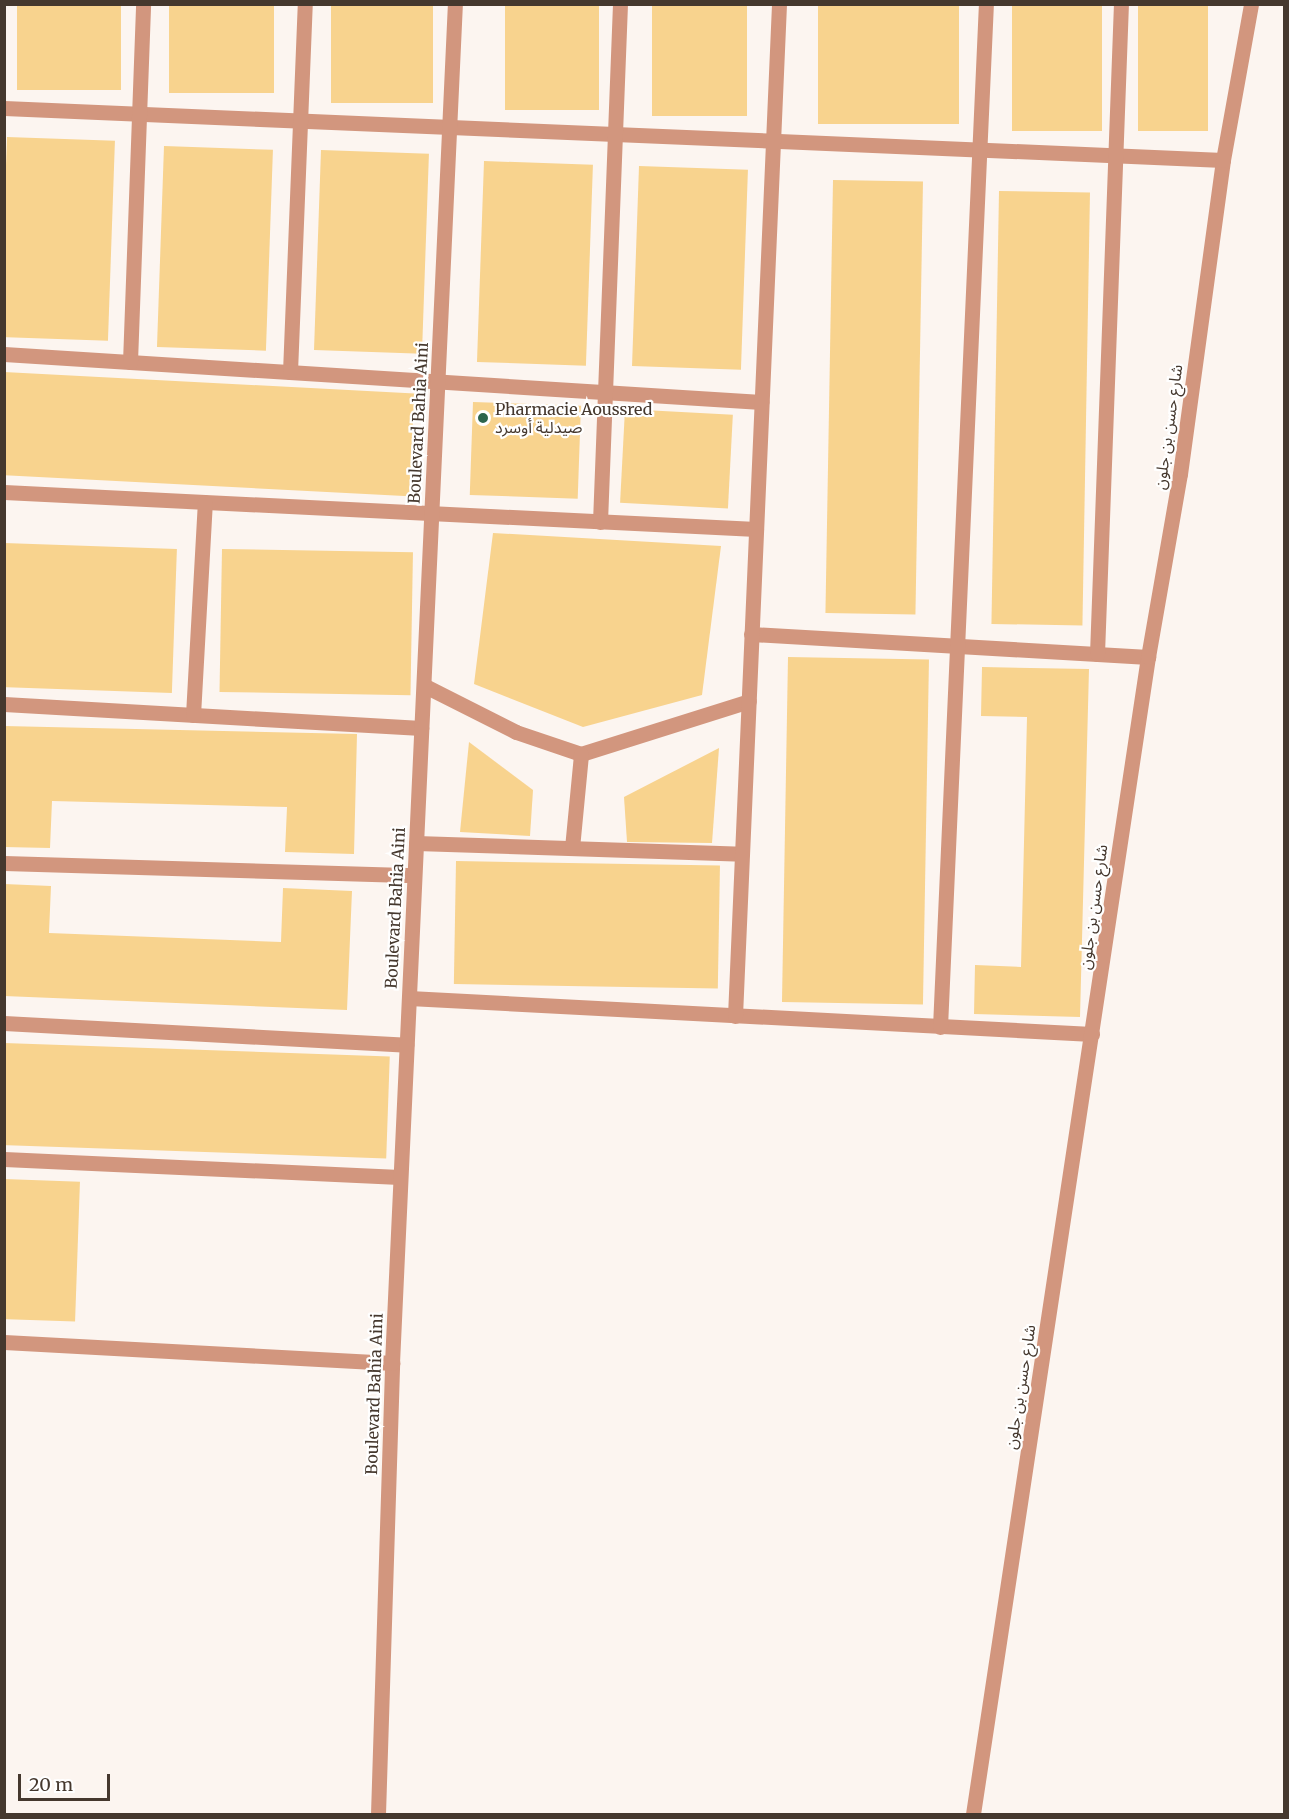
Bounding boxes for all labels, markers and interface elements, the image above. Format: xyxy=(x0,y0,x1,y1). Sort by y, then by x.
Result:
street label: Boulevard Bahia Aini xyxy=(404,342,432,504)
street label: شارع حسن بن جلون xyxy=(1150,363,1186,491)
place label: Pharmacie Aoussred صيدلية أوسرد xyxy=(495,399,652,437)
marker: Pharmacie Aoussred صيدلية أوسرد xyxy=(476,411,490,425)
street label: Boulevard Bahia Aini xyxy=(381,827,409,989)
street label: شارع حسن بن جلون xyxy=(1075,843,1111,971)
street label: Boulevard Bahia Aini xyxy=(362,1313,386,1475)
street label: شارع حسن بن جلون xyxy=(1001,1323,1039,1451)
scale bar xyxy=(21,1762,112,1800)
text: 20 m xyxy=(29,1773,73,1796)

